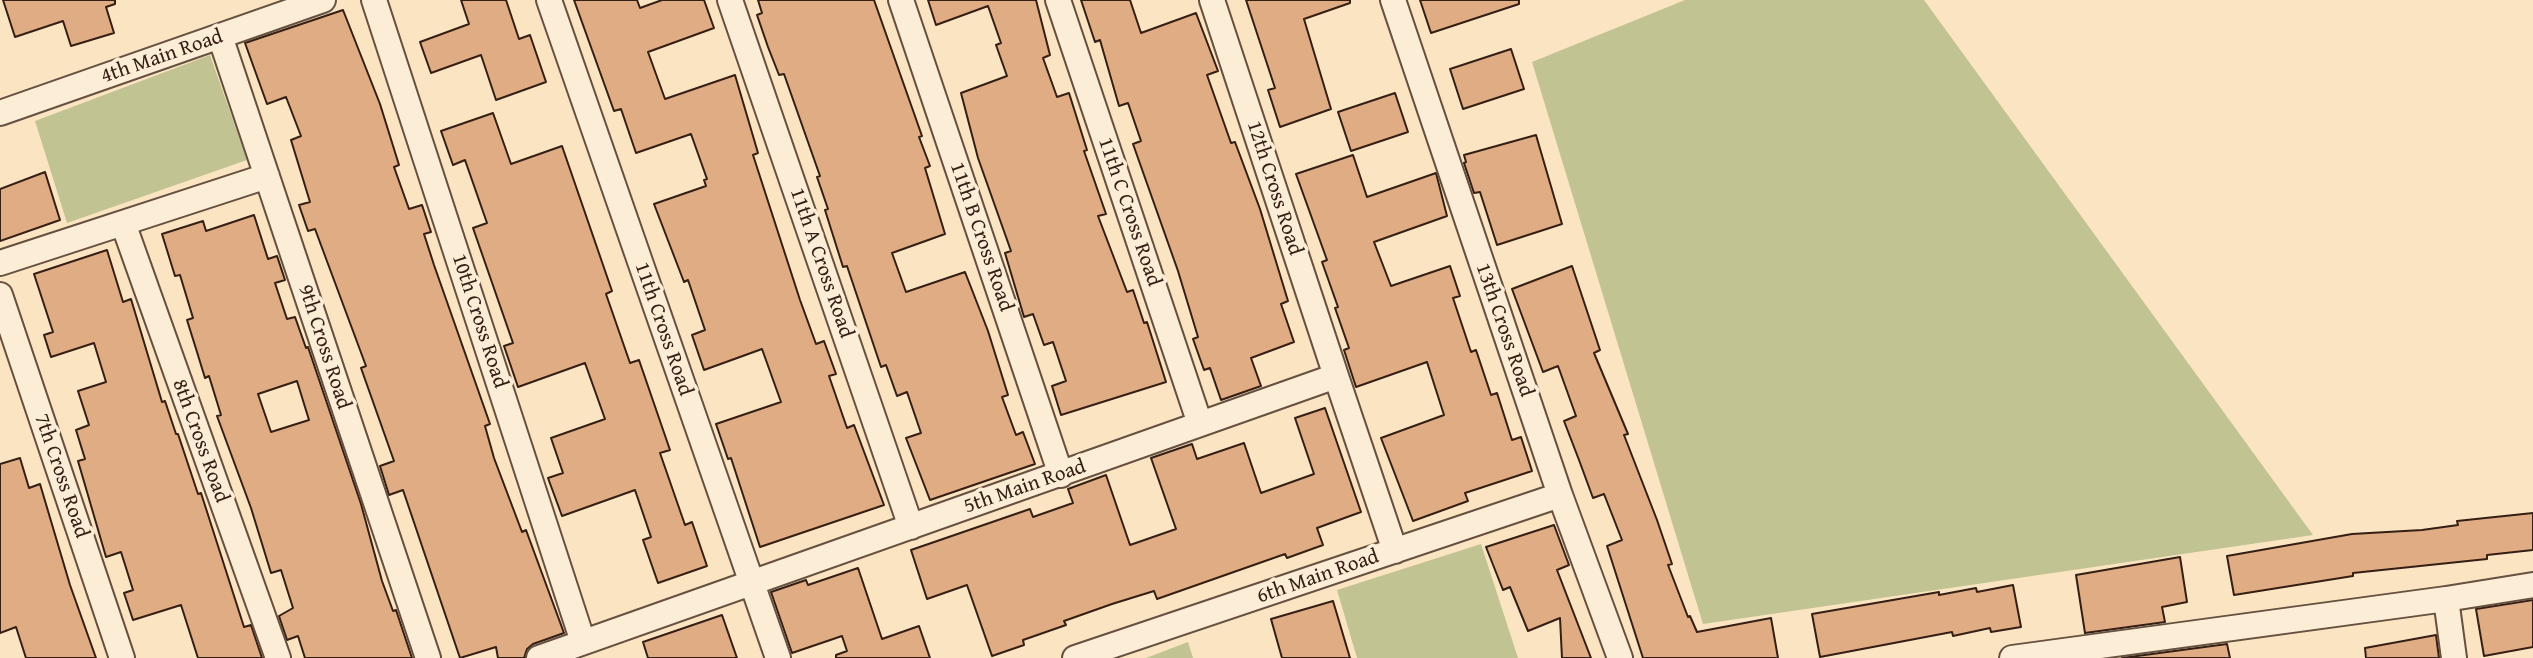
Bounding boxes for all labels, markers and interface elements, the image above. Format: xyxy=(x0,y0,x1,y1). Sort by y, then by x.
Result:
street label: 4th Main Road xyxy=(98,24,226,90)
street label: 12th Cross Road xyxy=(1240,118,1308,258)
street label: 11th C Cross Road xyxy=(1092,134,1166,290)
street label: 11th B Cross Road xyxy=(944,159,1018,315)
street label: 11th A Cross Road xyxy=(784,185,858,341)
street label: 10th Cross Road xyxy=(445,251,513,391)
street label: 11th Cross Road xyxy=(628,259,698,399)
street label: 13th Cross Road xyxy=(1469,260,1539,400)
street label: 9th Cross Road xyxy=(292,281,356,413)
street label: 8th Cross Road xyxy=(166,376,234,506)
street label: 7th Cross Road xyxy=(28,411,94,541)
street label: 5th Main Road xyxy=(961,454,1089,520)
street label: 6th Main Road xyxy=(1254,544,1382,610)

